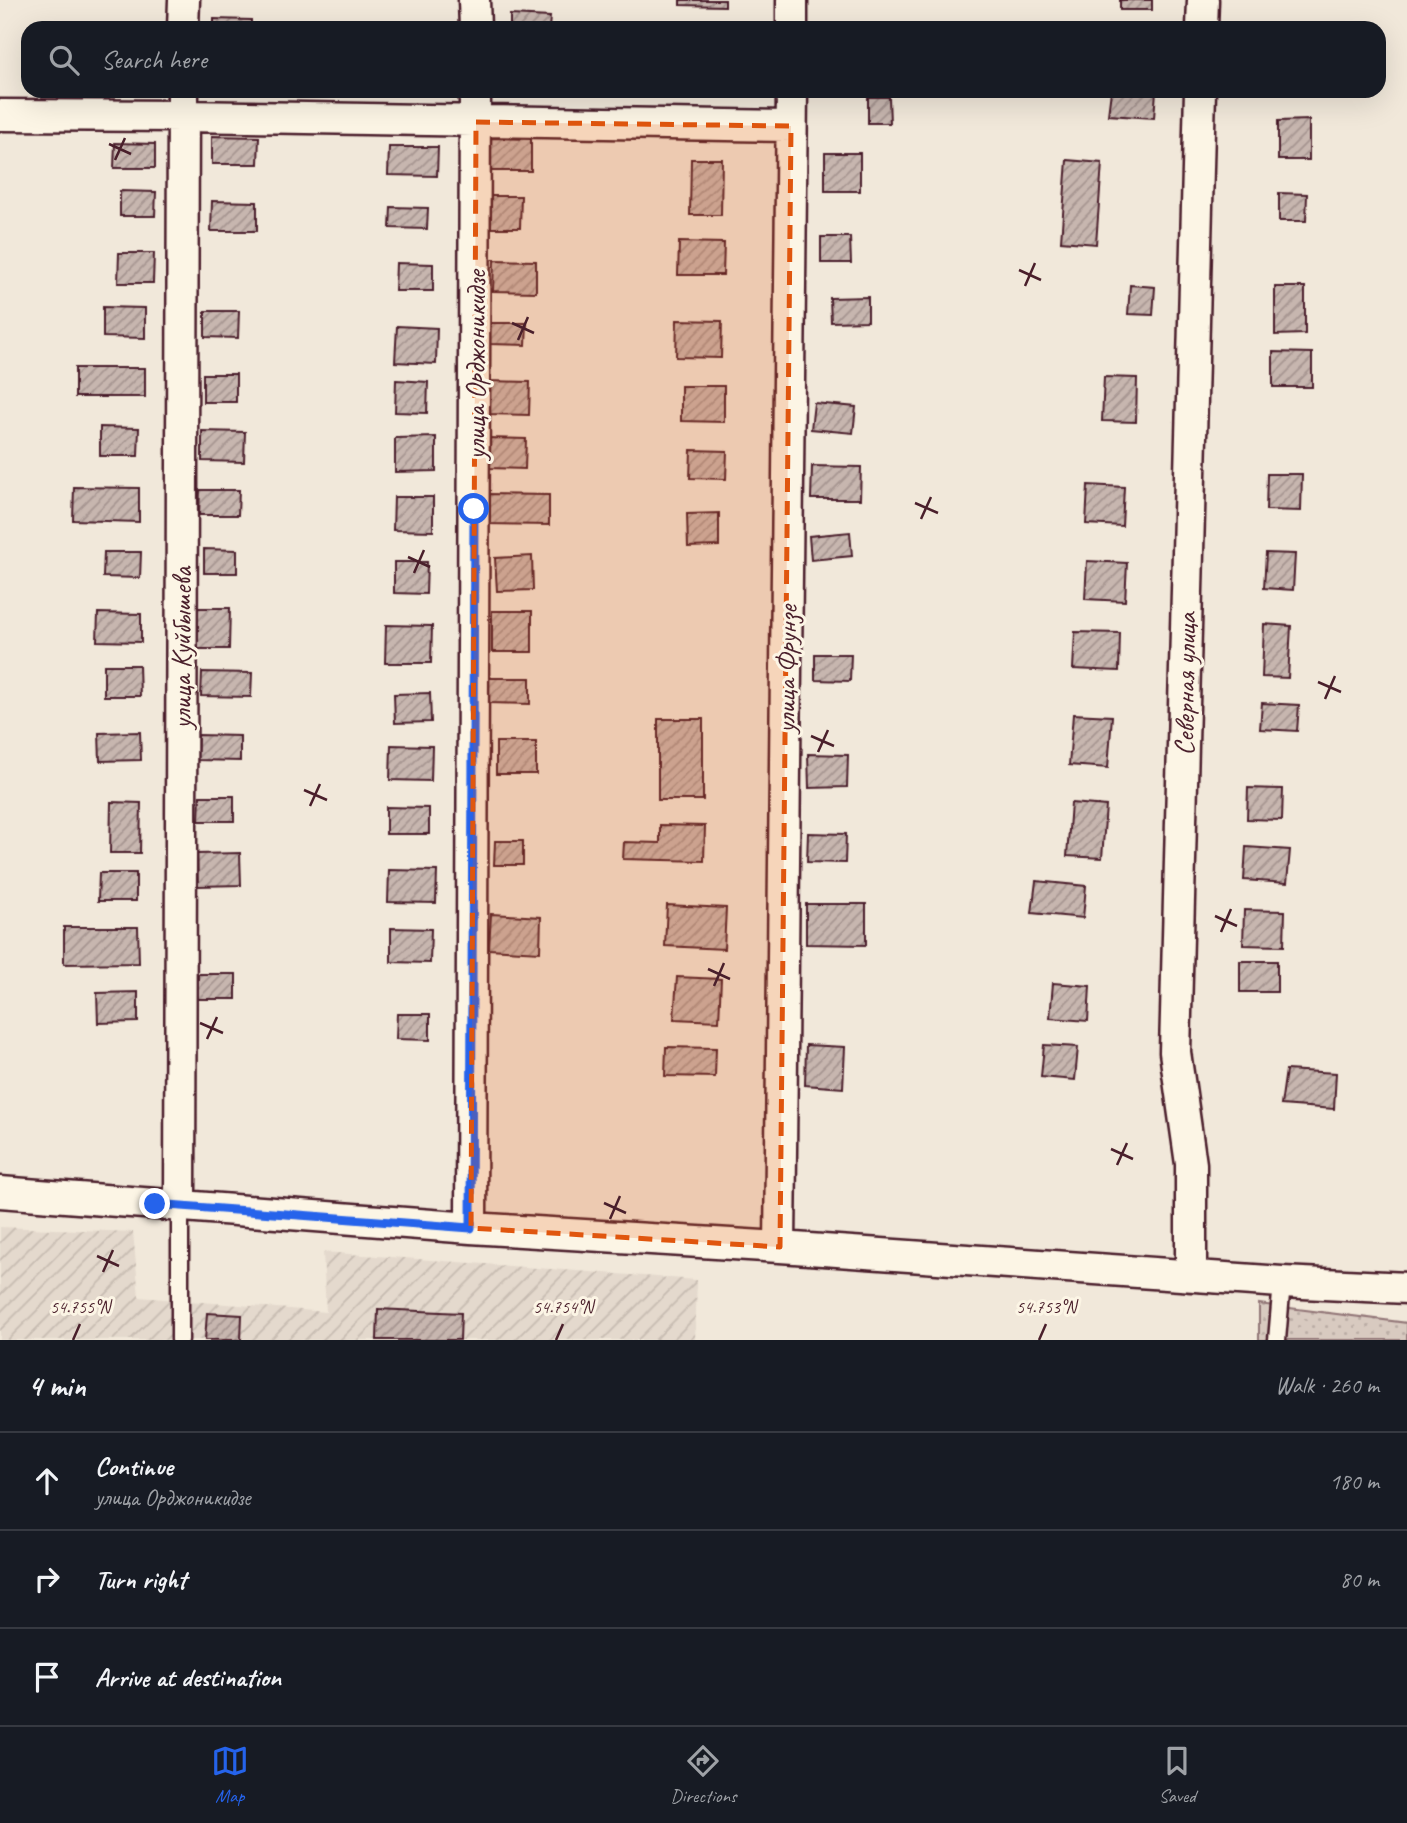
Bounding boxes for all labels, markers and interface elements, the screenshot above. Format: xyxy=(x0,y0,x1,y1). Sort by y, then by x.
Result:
search box xyxy=(21,21,1386,98)
icon: search xyxy=(45,41,83,79)
text: Search here xyxy=(101,43,207,76)
street label: улица Орджоникидзе xyxy=(458,268,493,462)
route start xyxy=(458,493,489,524)
street label: улица Куйбышева xyxy=(164,565,199,731)
street label: улица Фрунзе xyxy=(767,603,805,735)
street label: Северная улица xyxy=(1166,610,1204,756)
route end xyxy=(139,1188,170,1219)
text: 54.755°N xyxy=(50,1296,113,1318)
text: 54.754°N xyxy=(533,1296,596,1318)
text: 54.753°N xyxy=(1016,1296,1079,1318)
text: 4 min xyxy=(28,1367,85,1405)
text: Walk · 260 m xyxy=(1275,1371,1379,1400)
text: Continue xyxy=(95,1450,173,1483)
icon: ahead xyxy=(28,1462,66,1500)
text: 180 m xyxy=(1330,1467,1379,1496)
text: улица Орджоникидзе xyxy=(95,1483,250,1512)
icon: right xyxy=(28,1560,66,1598)
text: Turn right xyxy=(95,1563,186,1596)
text: 80 m xyxy=(1340,1565,1379,1594)
icon: arrive xyxy=(28,1658,66,1696)
text: Arrive at destination xyxy=(95,1661,281,1694)
tab: Map xyxy=(211,1742,249,1808)
tab: Directions xyxy=(670,1742,737,1808)
tab: Saved xyxy=(1158,1742,1196,1808)

